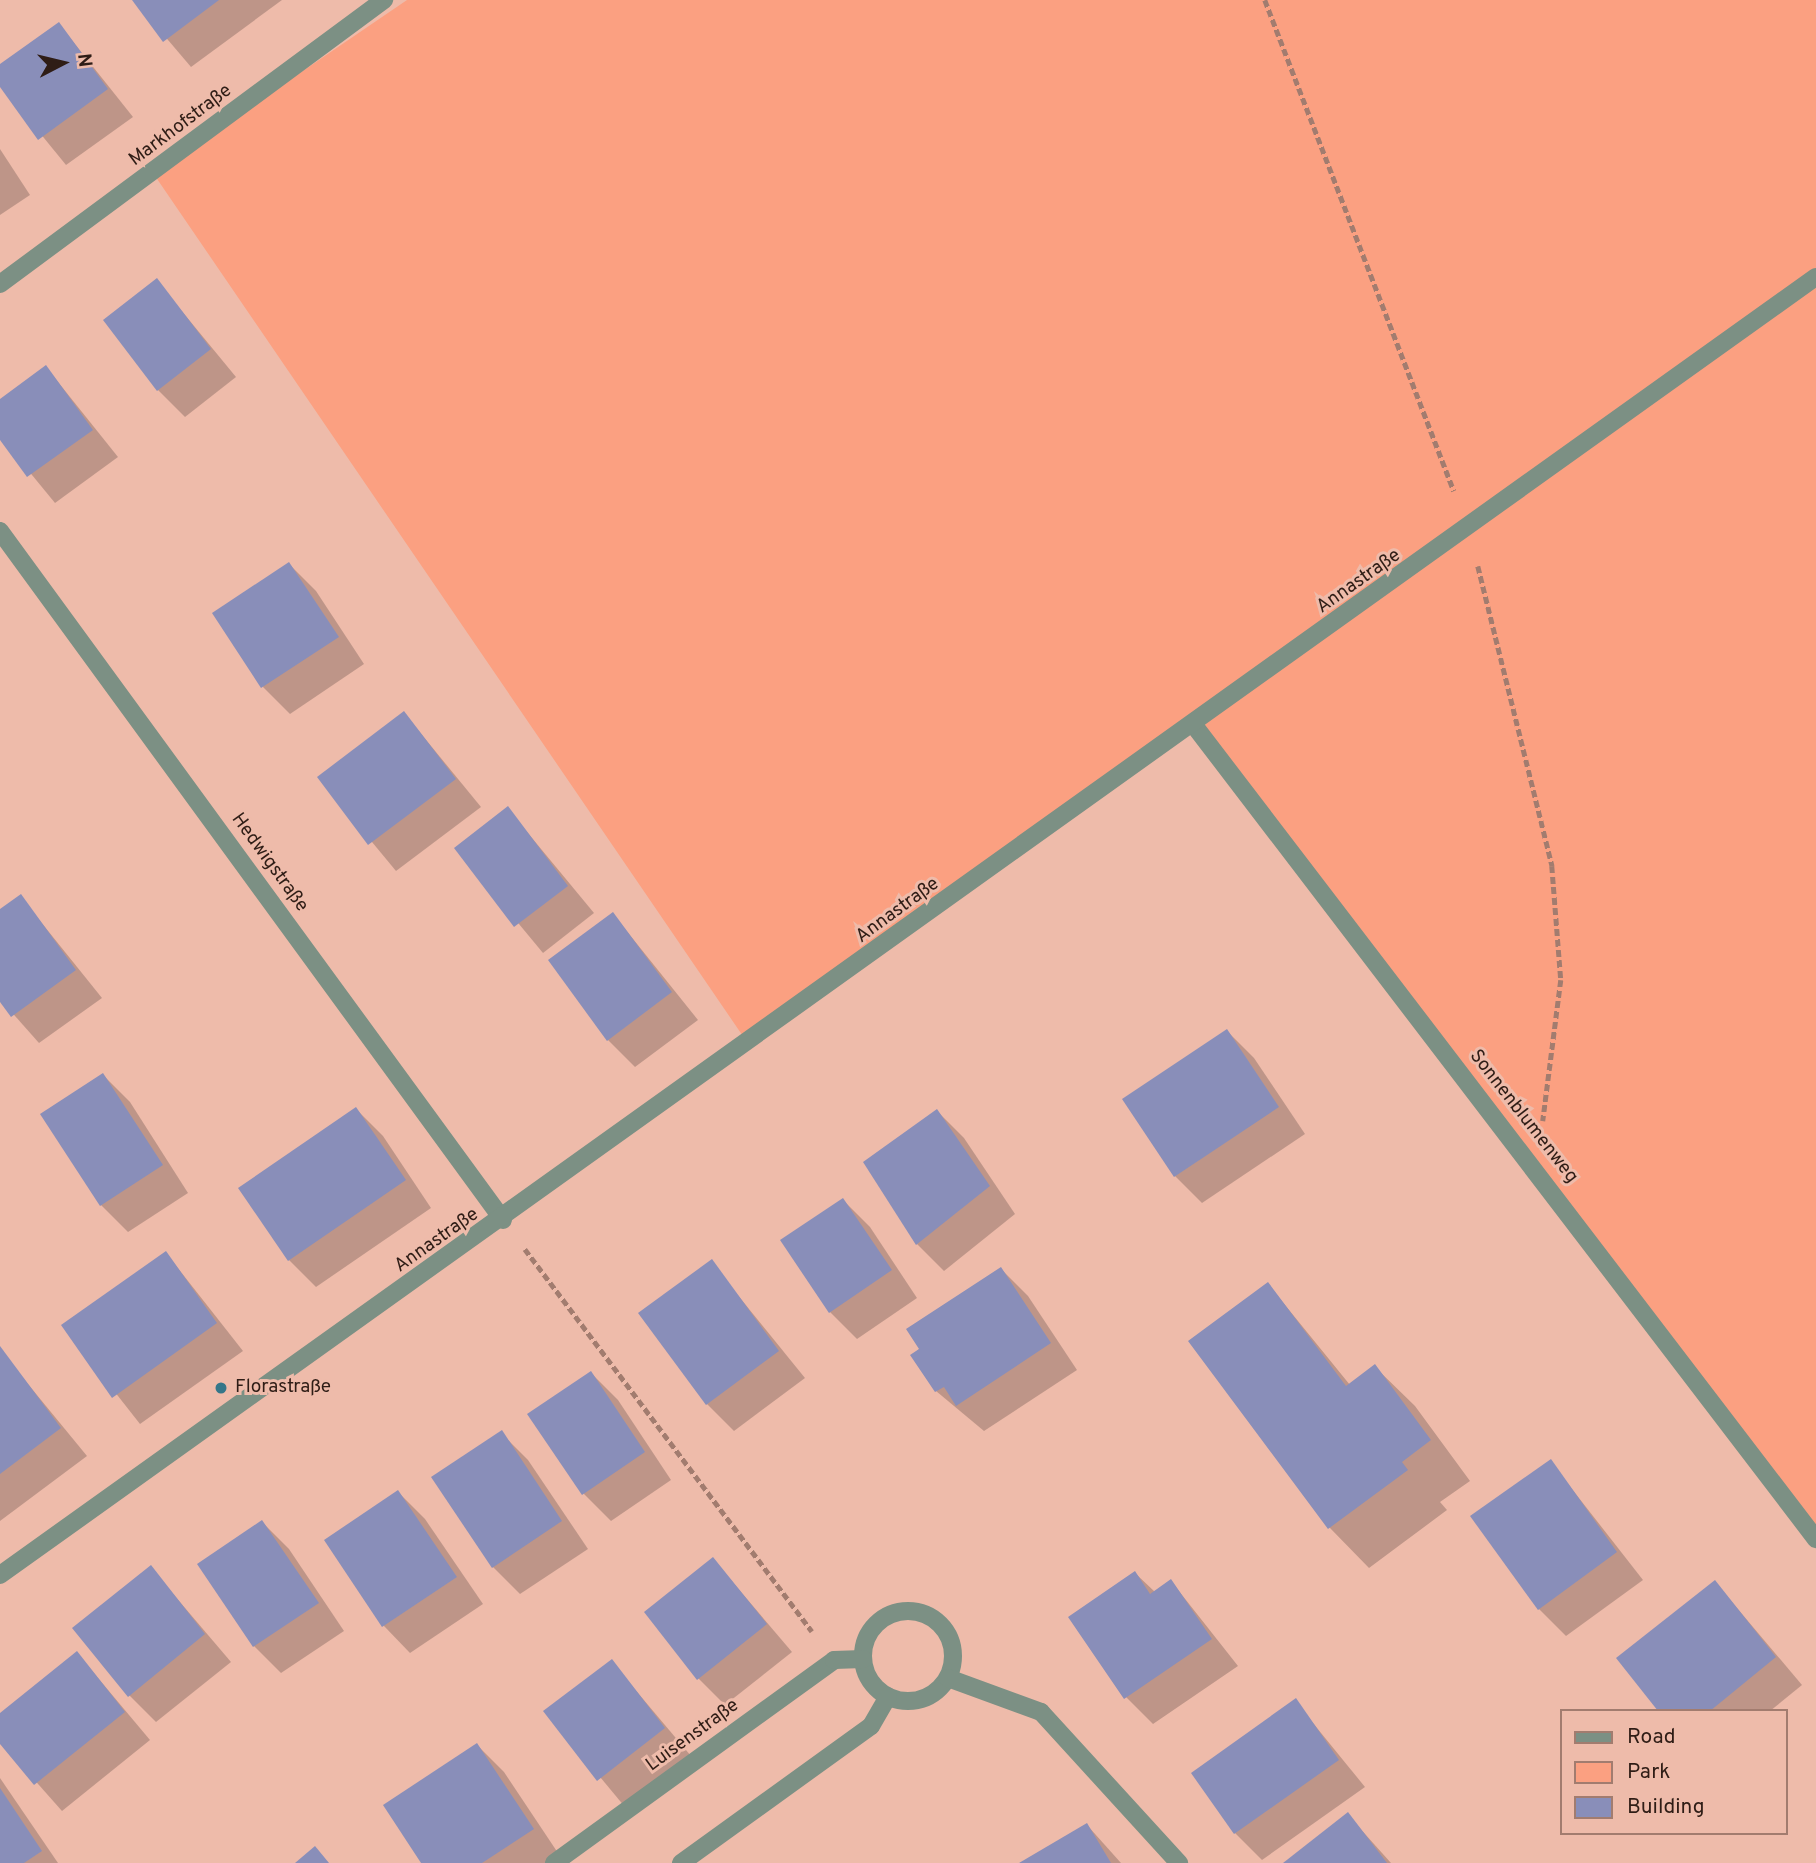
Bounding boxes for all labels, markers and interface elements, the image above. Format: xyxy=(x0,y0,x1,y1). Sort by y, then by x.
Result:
north arrow xyxy=(28,28,98,98)
text: N xyxy=(71,52,97,69)
street label: Markhofstraße xyxy=(125,80,237,172)
street label: Annastraße xyxy=(1313,545,1405,619)
street label: Hedwigstraße xyxy=(226,809,312,917)
street label: Annastraße xyxy=(852,873,944,949)
street label: Sonnenblumenweg xyxy=(1464,1046,1582,1188)
street label: Annastraße xyxy=(391,1204,483,1278)
place label: Florastraße xyxy=(235,1377,331,1399)
marker: Florastraße xyxy=(213,1380,229,1396)
street label: Luisenstraße xyxy=(642,1695,744,1777)
legend xyxy=(1560,1709,1788,1835)
text: Road xyxy=(1627,1724,1676,1751)
text: Park xyxy=(1627,1759,1670,1786)
text: Building xyxy=(1627,1794,1705,1821)

